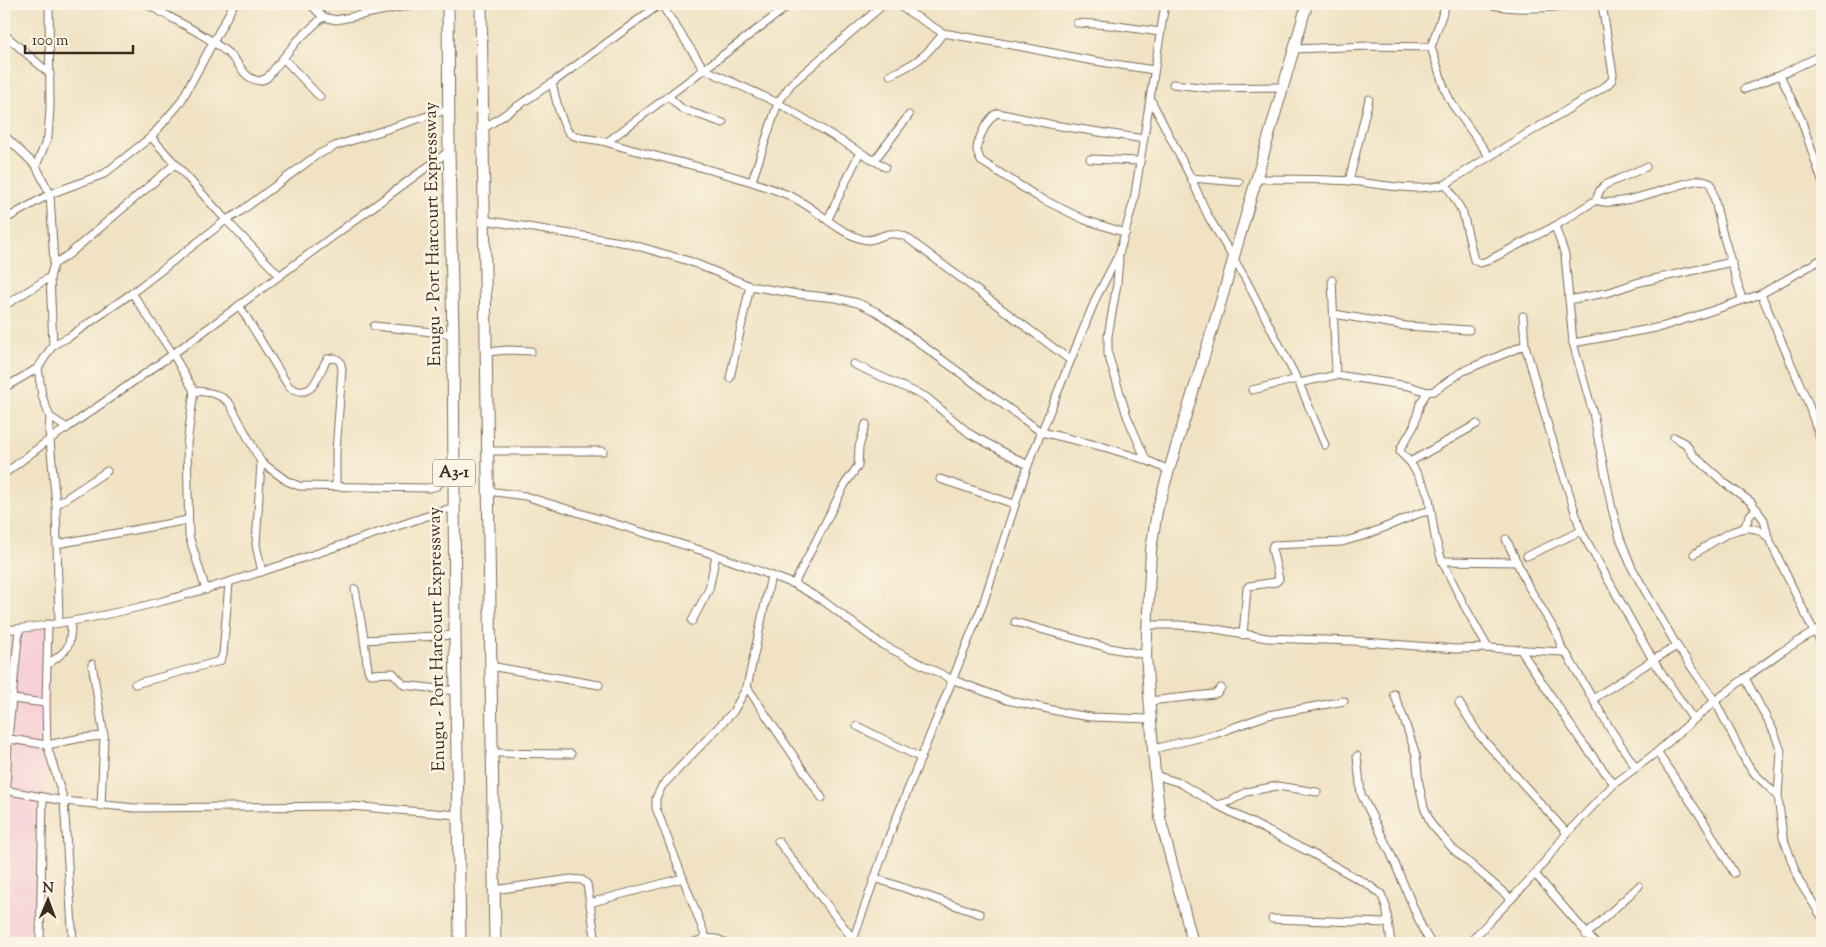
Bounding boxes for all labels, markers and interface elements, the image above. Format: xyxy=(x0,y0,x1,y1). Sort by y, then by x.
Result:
scale bar xyxy=(25,22,132,54)
text: 100 m xyxy=(32,31,69,52)
street label: Enugu - Port Harcourt Expressway xyxy=(419,101,449,367)
road number: A3-1 xyxy=(433,459,475,486)
street label: Enugu - Port Harcourt Expressway xyxy=(423,506,453,772)
north arrow xyxy=(22,874,72,924)
text: N xyxy=(42,879,54,899)

